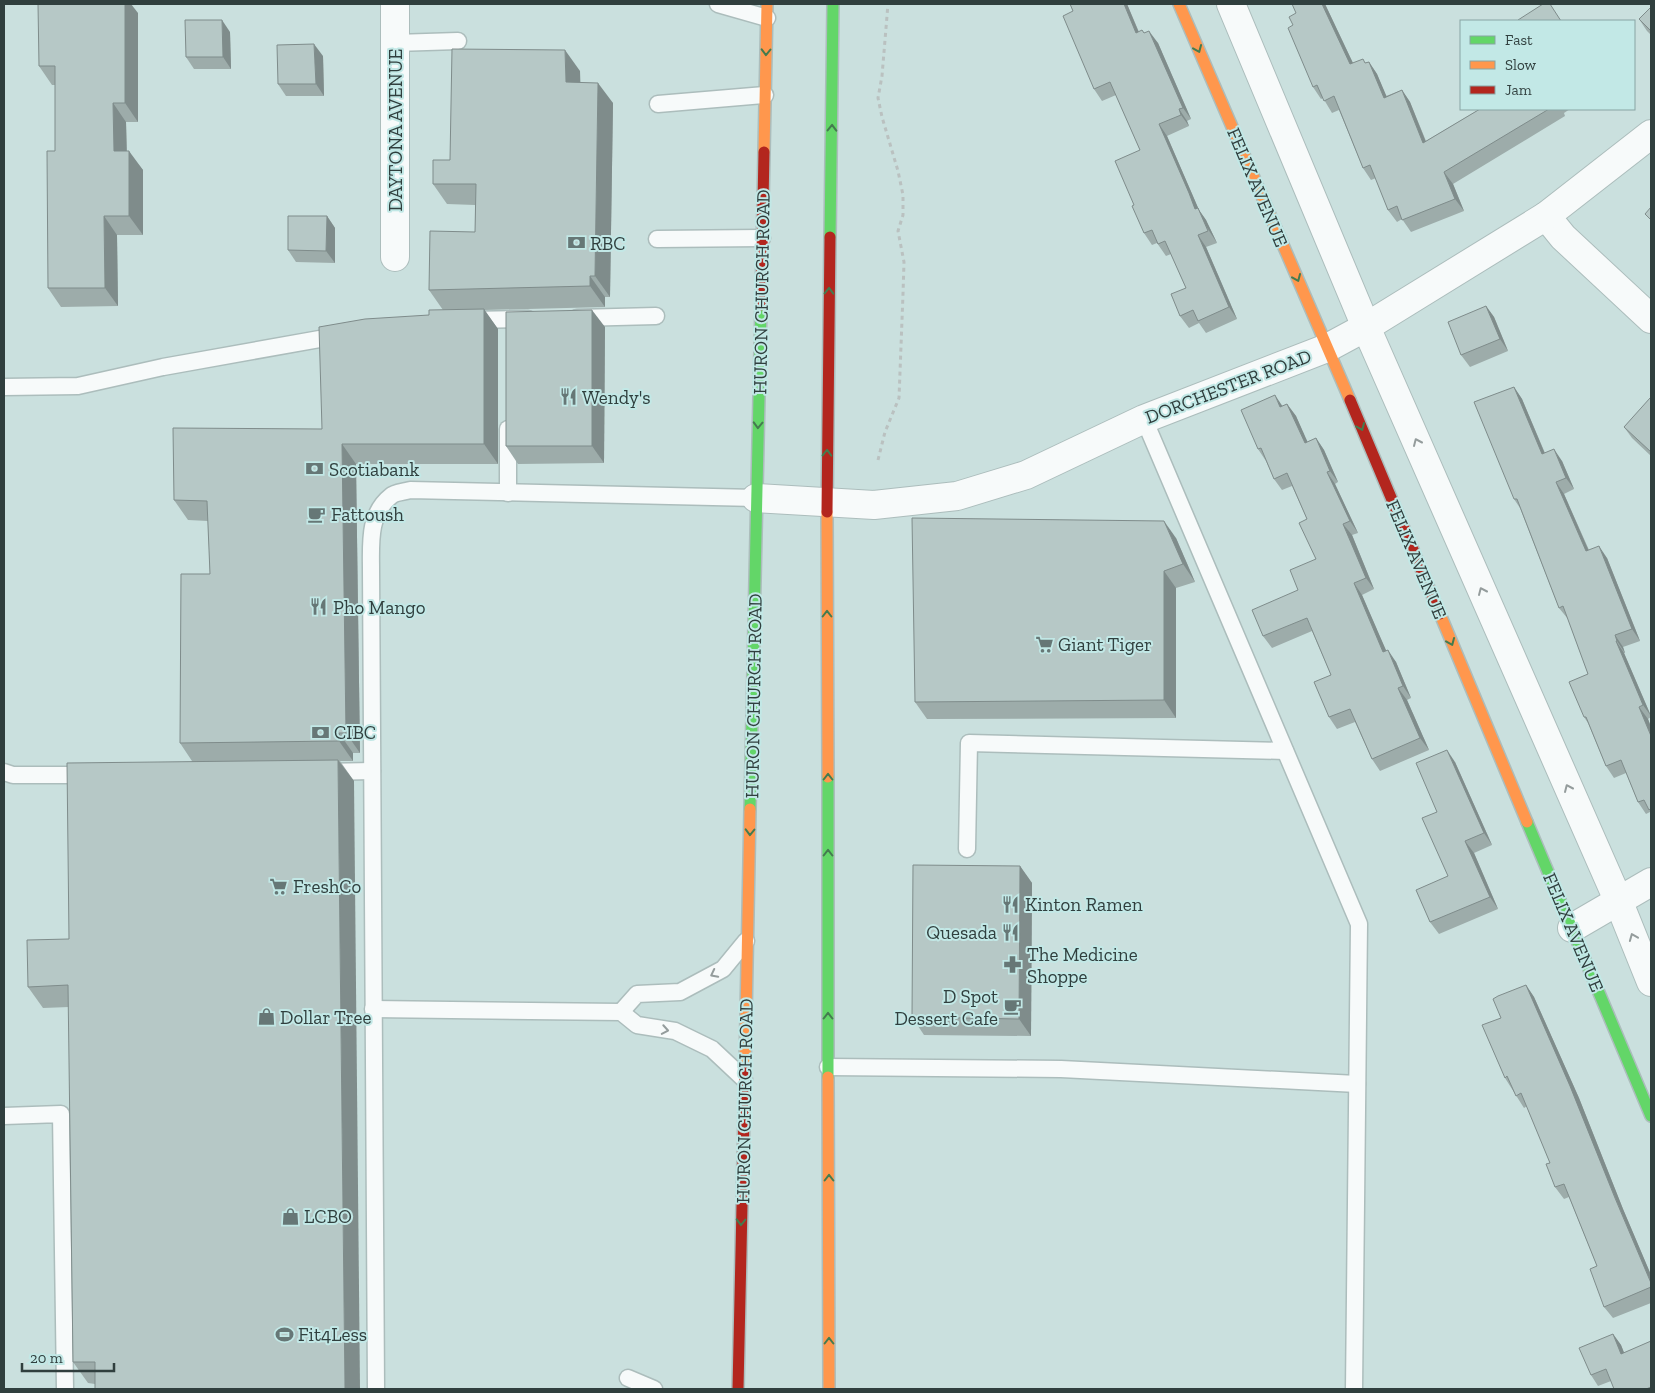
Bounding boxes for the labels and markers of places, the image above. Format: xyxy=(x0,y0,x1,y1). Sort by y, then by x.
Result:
place label: RBC xyxy=(590,232,625,255)
bank icon: RBC xyxy=(566,233,586,253)
place label: Wendy's xyxy=(582,386,651,409)
restaurant icon: Wendy's xyxy=(558,387,578,407)
place label: Scotiabank xyxy=(329,458,419,481)
bank icon: Scotiabank xyxy=(305,459,325,479)
place label: Fattoush xyxy=(331,503,404,526)
cafe icon: Fattoush xyxy=(307,504,327,524)
place label: Pho Mango xyxy=(333,596,426,619)
restaurant icon: Pho Mango xyxy=(309,597,329,617)
place label: Giant Tiger xyxy=(1058,633,1152,656)
supermarket icon: Giant Tiger xyxy=(1034,634,1054,654)
place label: CIBC xyxy=(334,721,376,744)
bank icon: CIBC xyxy=(310,722,330,742)
place label: FreshCo xyxy=(293,875,362,898)
supermarket icon: FreshCo xyxy=(269,876,289,896)
place label: Kinton Ramen xyxy=(1025,893,1143,916)
restaurant icon: Kinton Ramen xyxy=(1001,894,1021,914)
place label: Quesada xyxy=(926,921,997,944)
restaurant icon: Quesada xyxy=(1001,922,1021,942)
place label: The Medicine Shoppe xyxy=(1027,943,1138,988)
pharmacy icon: The Medicine Shoppe xyxy=(1003,955,1023,975)
place label: D Spot Dessert Cafe xyxy=(894,985,998,1030)
cafe icon: D Spot Dessert Cafe xyxy=(1002,997,1022,1017)
place label: Dollar Tree xyxy=(280,1006,371,1029)
shop icon: Dollar Tree xyxy=(256,1007,276,1027)
place label: LCBO xyxy=(304,1205,352,1228)
shop icon: LCBO xyxy=(280,1206,300,1226)
place label: Fit4Less xyxy=(298,1323,367,1346)
sports icon: Fit4Less xyxy=(274,1324,294,1344)

